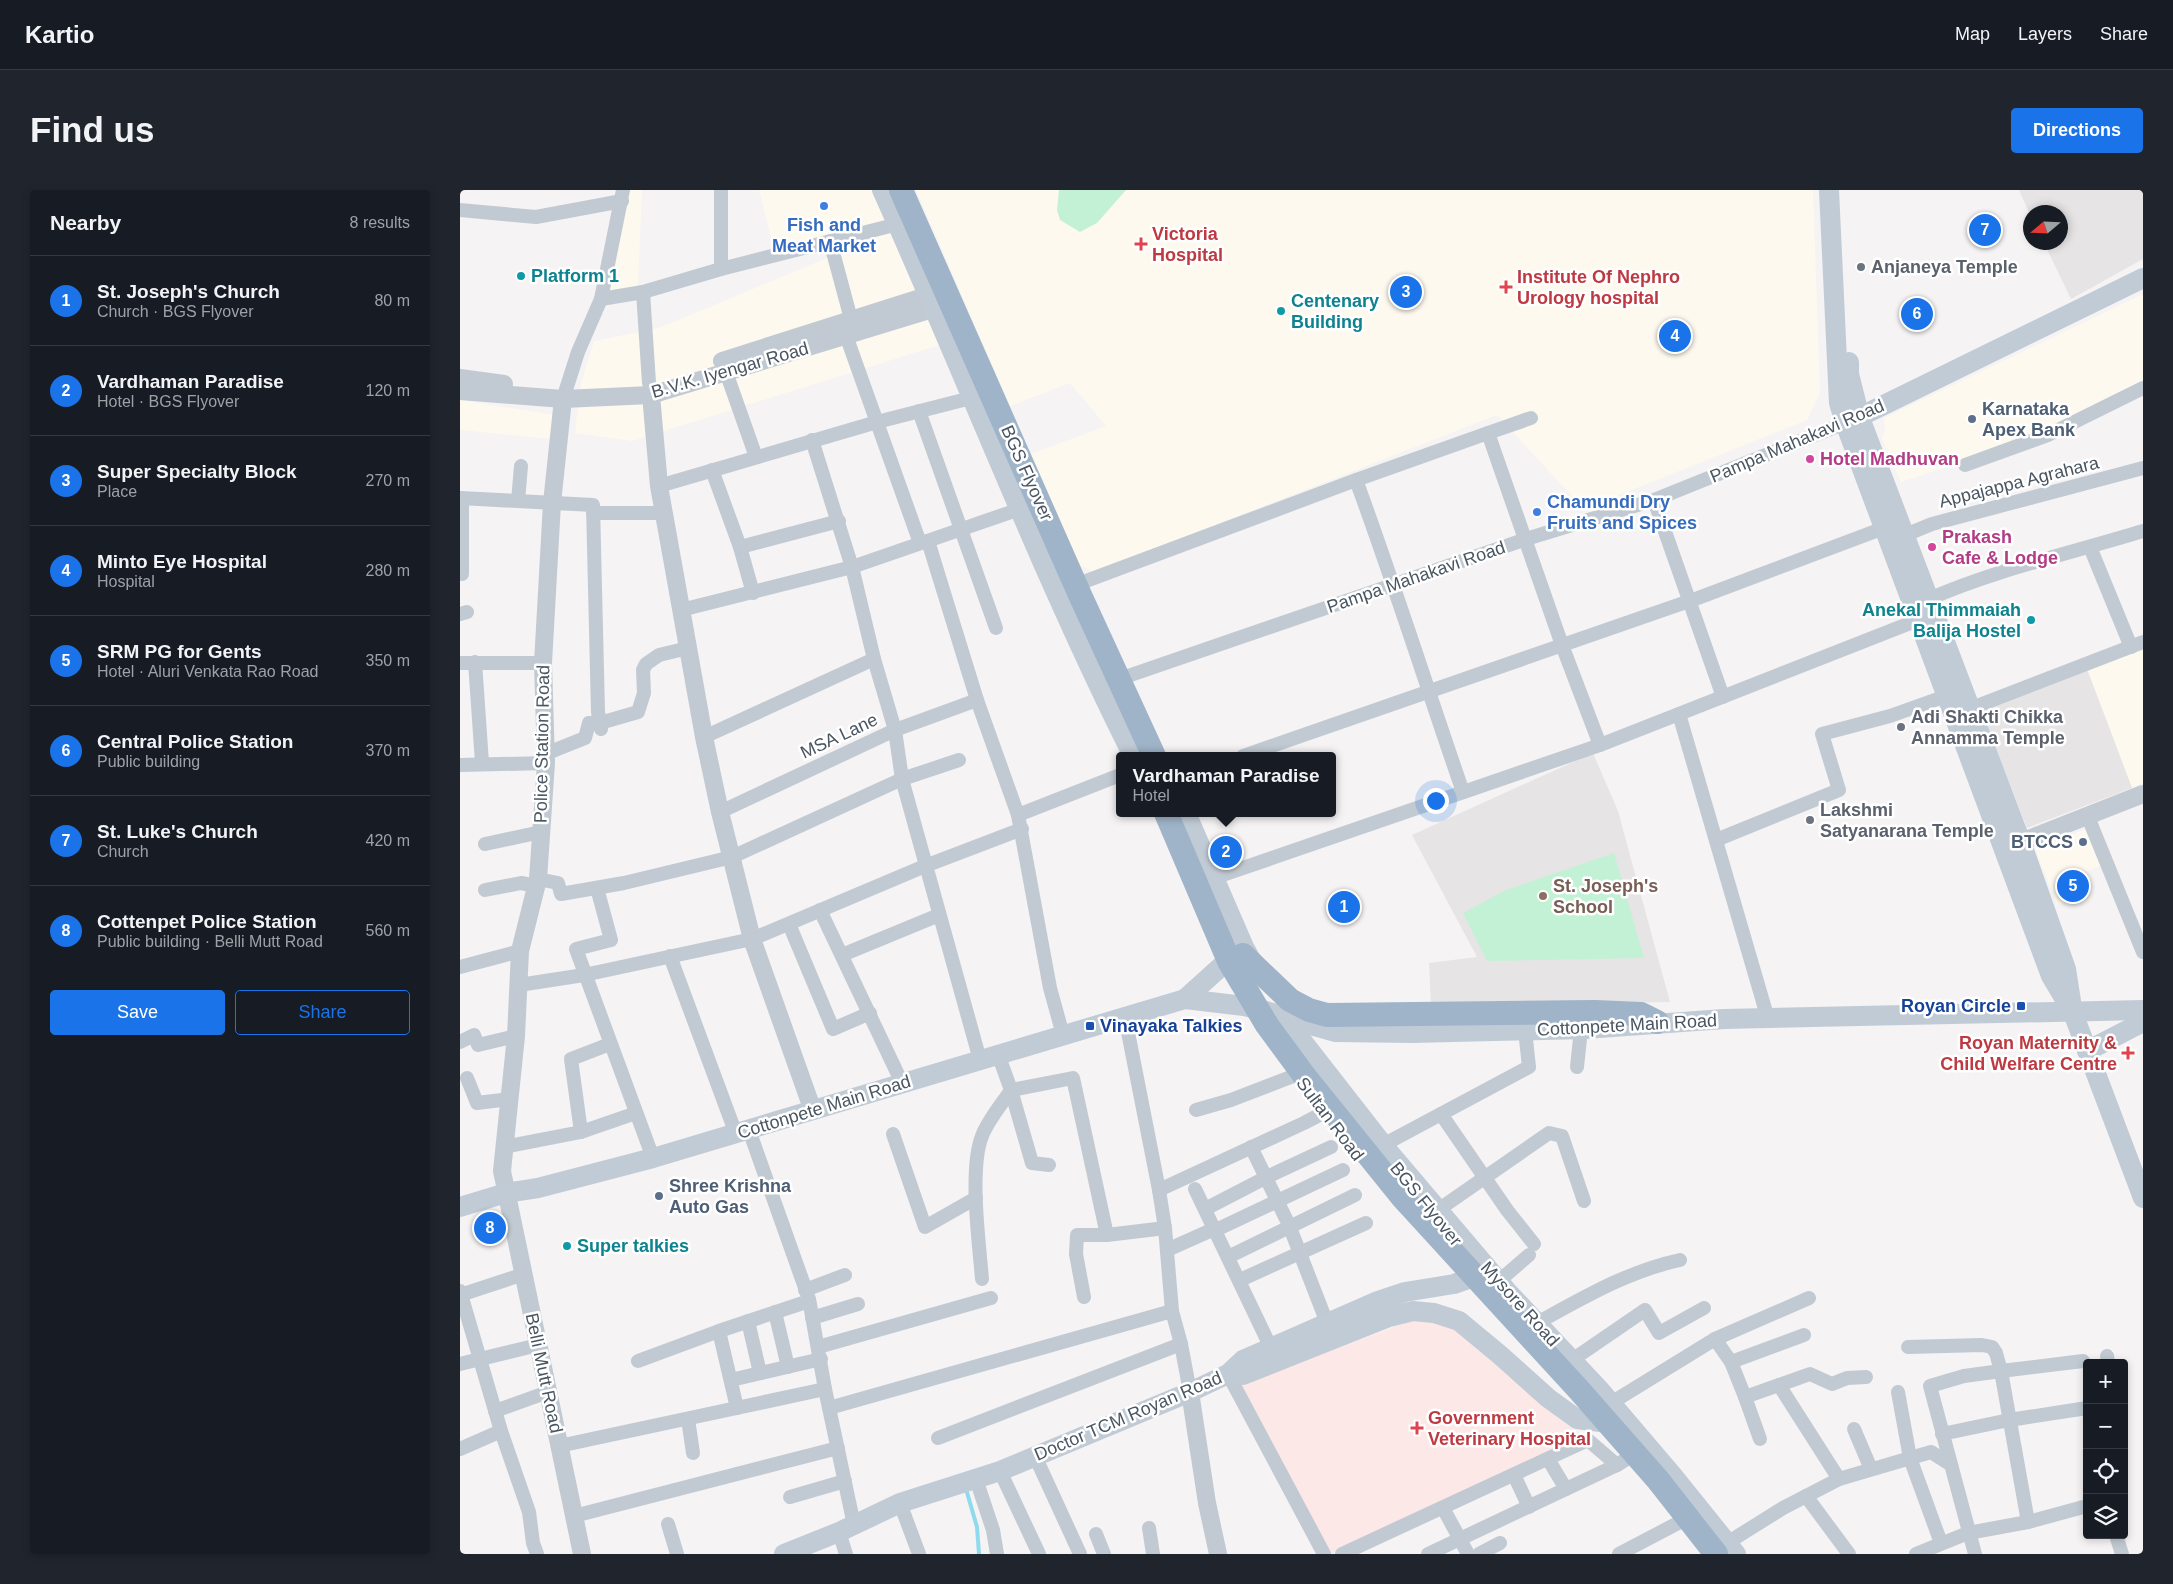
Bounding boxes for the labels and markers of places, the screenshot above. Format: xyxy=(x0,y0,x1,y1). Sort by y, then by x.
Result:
marker: Fish and Meat Market xyxy=(818,200,830,212)
pin: 7 xyxy=(1969,211,2001,249)
place label: Fish and Meat Market xyxy=(772,215,876,256)
place label: Victoria Hospital xyxy=(1152,224,1223,265)
marker: Victoria Hospital xyxy=(1134,237,1148,251)
place label: Anjaneya Temple xyxy=(1871,257,2018,277)
marker: Anjaneya Temple xyxy=(1855,261,1867,273)
place label: Platform 1 xyxy=(531,266,619,286)
place label: Institute Of Nephro Urology hospital xyxy=(1517,267,1680,308)
marker: Platform 1 xyxy=(515,270,527,282)
pin: 3 xyxy=(1390,273,1422,311)
marker: Institute Of Nephro Urology hospital xyxy=(1499,280,1513,294)
place label: Centenary Building xyxy=(1291,291,1379,332)
pin: 6 xyxy=(1901,295,1933,333)
marker: Centenary Building xyxy=(1275,305,1287,317)
pin: 4 xyxy=(1659,317,1691,355)
place label: Karnataka Apex Bank xyxy=(1982,399,2076,440)
marker: Karnataka Apex Bank xyxy=(1966,413,1978,425)
place label: Hotel Madhuvan xyxy=(1820,449,1959,469)
marker: Hotel Madhuvan xyxy=(1804,453,1816,465)
place label: Chamundi Dry Fruits and Spices xyxy=(1547,492,1697,533)
marker: Chamundi Dry Fruits and Spices xyxy=(1531,506,1543,518)
place label: Prakash Cafe & Lodge xyxy=(1942,527,2058,568)
marker: Prakash Cafe & Lodge xyxy=(1926,541,1938,553)
place label: Anekal Thimmaiah Balija Hostel xyxy=(1862,600,2021,641)
marker: Anekal Thimmaiah Balija Hostel xyxy=(2025,614,2037,626)
place label: Adi Shakti Chikka Annamma Temple xyxy=(1911,707,2065,748)
marker: Adi Shakti Chikka Annamma Temple xyxy=(1895,721,1907,733)
place label: Lakshmi Satyanarana Temple xyxy=(1820,800,1994,841)
marker: Lakshmi Satyanarana Temple xyxy=(1804,814,1816,826)
place label: BTCCS xyxy=(2011,832,2073,852)
pin: 2 xyxy=(1210,833,1242,871)
marker: BTCCS xyxy=(2077,836,2089,848)
pin: 5 xyxy=(2057,867,2089,905)
place label: St. Joseph's School xyxy=(1553,876,1658,917)
pin: 1 xyxy=(1328,888,1360,926)
marker: St. Joseph's School xyxy=(1537,890,1549,902)
place label: Royan Circle xyxy=(1901,996,2011,1016)
marker: Royan Circle xyxy=(2015,1000,2027,1012)
place label: Vinayaka Talkies xyxy=(1100,1016,1242,1036)
marker: Vinayaka Talkies xyxy=(1084,1020,1096,1032)
place label: Royan Maternity & Child Welfare Centre xyxy=(1940,1033,2117,1074)
marker: Royan Maternity & Child Welfare Centre xyxy=(2121,1046,2135,1060)
place label: Shree Krishna Auto Gas xyxy=(669,1176,792,1217)
marker: Shree Krishna Auto Gas xyxy=(653,1190,665,1202)
pin: 8 xyxy=(474,1209,506,1247)
place label: Super talkies xyxy=(577,1236,689,1256)
marker: Super talkies xyxy=(561,1240,573,1252)
place label: Government Veterinary Hospital xyxy=(1428,1408,1591,1449)
marker: Government Veterinary Hospital xyxy=(1410,1421,1424,1435)

